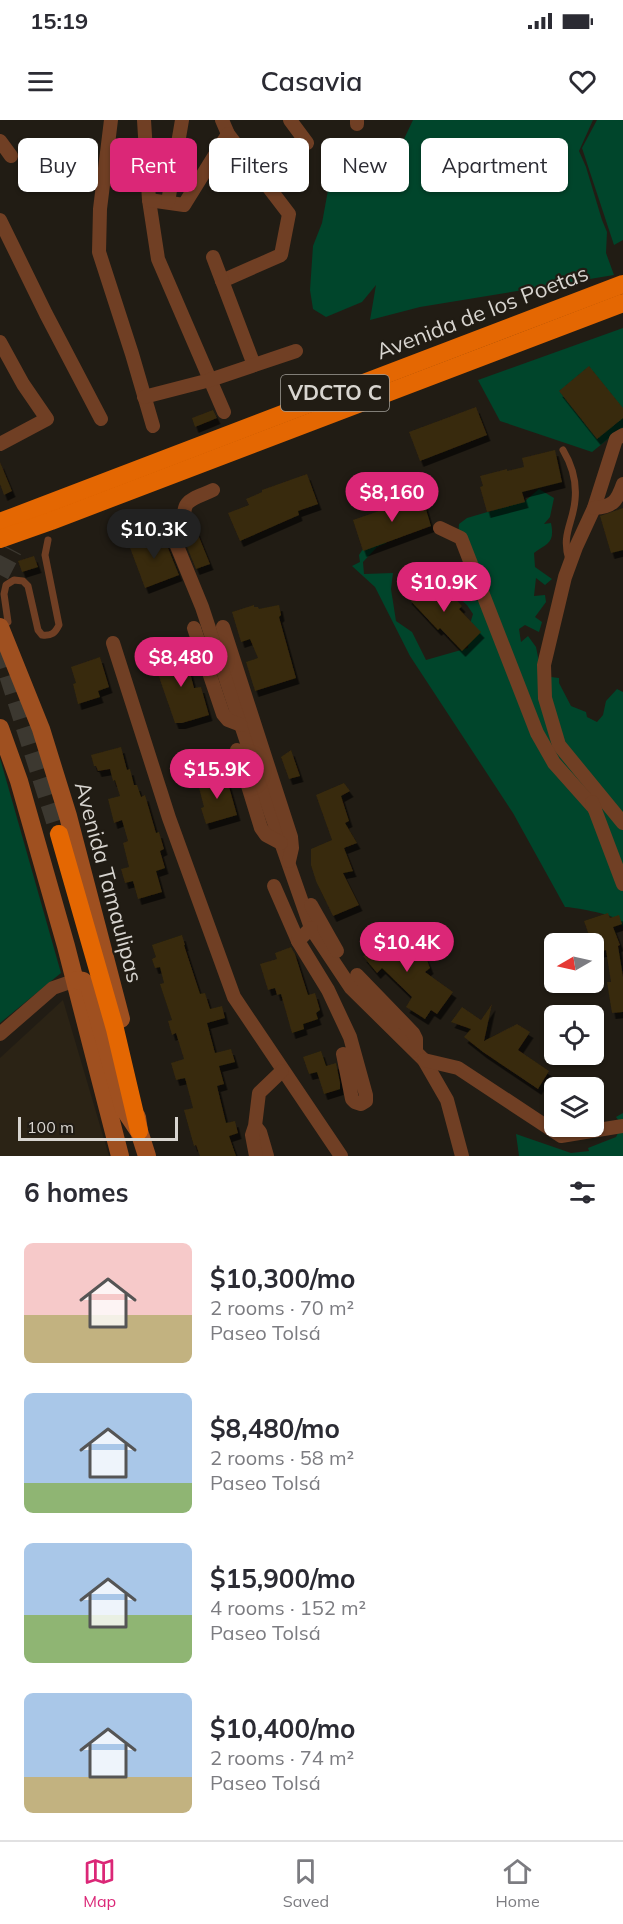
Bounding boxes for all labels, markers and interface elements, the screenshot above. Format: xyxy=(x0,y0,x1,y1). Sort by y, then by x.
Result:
text: 15:19 xyxy=(30,7,88,35)
text: Casavia xyxy=(261,64,362,98)
icon: menu xyxy=(24,65,57,98)
icon: heart xyxy=(566,65,599,98)
chip: Buy xyxy=(18,138,98,192)
chip: Rent xyxy=(110,138,197,192)
chip: Filters xyxy=(209,138,309,192)
chip: New xyxy=(321,138,409,192)
chip: Apartment xyxy=(421,138,568,192)
street label: Avenida de los Poetas xyxy=(372,259,592,365)
road number: VDCTO C xyxy=(281,375,389,411)
pin: $8,160 xyxy=(343,472,441,523)
text: $8,160 xyxy=(360,479,424,504)
pin: $10.3K xyxy=(105,509,203,560)
text: $10.3K xyxy=(121,516,187,541)
pin: $10.9K xyxy=(395,562,493,613)
text: $10.9K xyxy=(411,569,477,594)
pin: $8,480 xyxy=(132,637,230,688)
text: $8,480 xyxy=(149,644,213,669)
pin: $15.9K xyxy=(168,749,266,800)
text: $15.9K xyxy=(184,756,250,781)
street label: Avenida Tamaulipas xyxy=(69,778,149,986)
pin: $10.4K xyxy=(358,922,456,973)
text: $10.4K xyxy=(374,929,440,954)
north arrow xyxy=(544,933,604,993)
map controls xyxy=(544,933,604,1137)
button: locate xyxy=(544,1005,604,1065)
button: layers xyxy=(544,1077,604,1137)
scale bar xyxy=(18,1114,178,1142)
text: 100 m xyxy=(27,1117,74,1137)
text: 6 homes xyxy=(24,1176,128,1209)
icon: filters xyxy=(566,1176,599,1209)
text: $10,300/mo xyxy=(210,1262,355,1295)
icon: home xyxy=(72,1267,144,1339)
text: 2 rooms · 70 m² xyxy=(210,1295,354,1320)
text: Paseo Tolsá xyxy=(210,1320,321,1345)
text: $8,480/mo xyxy=(210,1412,340,1445)
icon: home xyxy=(72,1417,144,1489)
text: 2 rooms · 58 m² xyxy=(210,1445,354,1470)
text: Paseo Tolsá xyxy=(210,1470,321,1495)
text: $15,900/mo xyxy=(210,1562,355,1595)
icon: home xyxy=(72,1567,144,1639)
text: 4 rooms · 152 m² xyxy=(210,1595,366,1620)
text: Paseo Tolsá xyxy=(210,1620,321,1645)
text: $10,400/mo xyxy=(210,1712,355,1745)
icon: home xyxy=(72,1717,144,1789)
text: 2 rooms · 74 m² xyxy=(210,1745,354,1770)
text: Paseo Tolsá xyxy=(210,1770,321,1795)
tab: Map xyxy=(83,1855,116,1911)
tab: Saved xyxy=(283,1855,329,1911)
tab: Home xyxy=(496,1855,540,1911)

